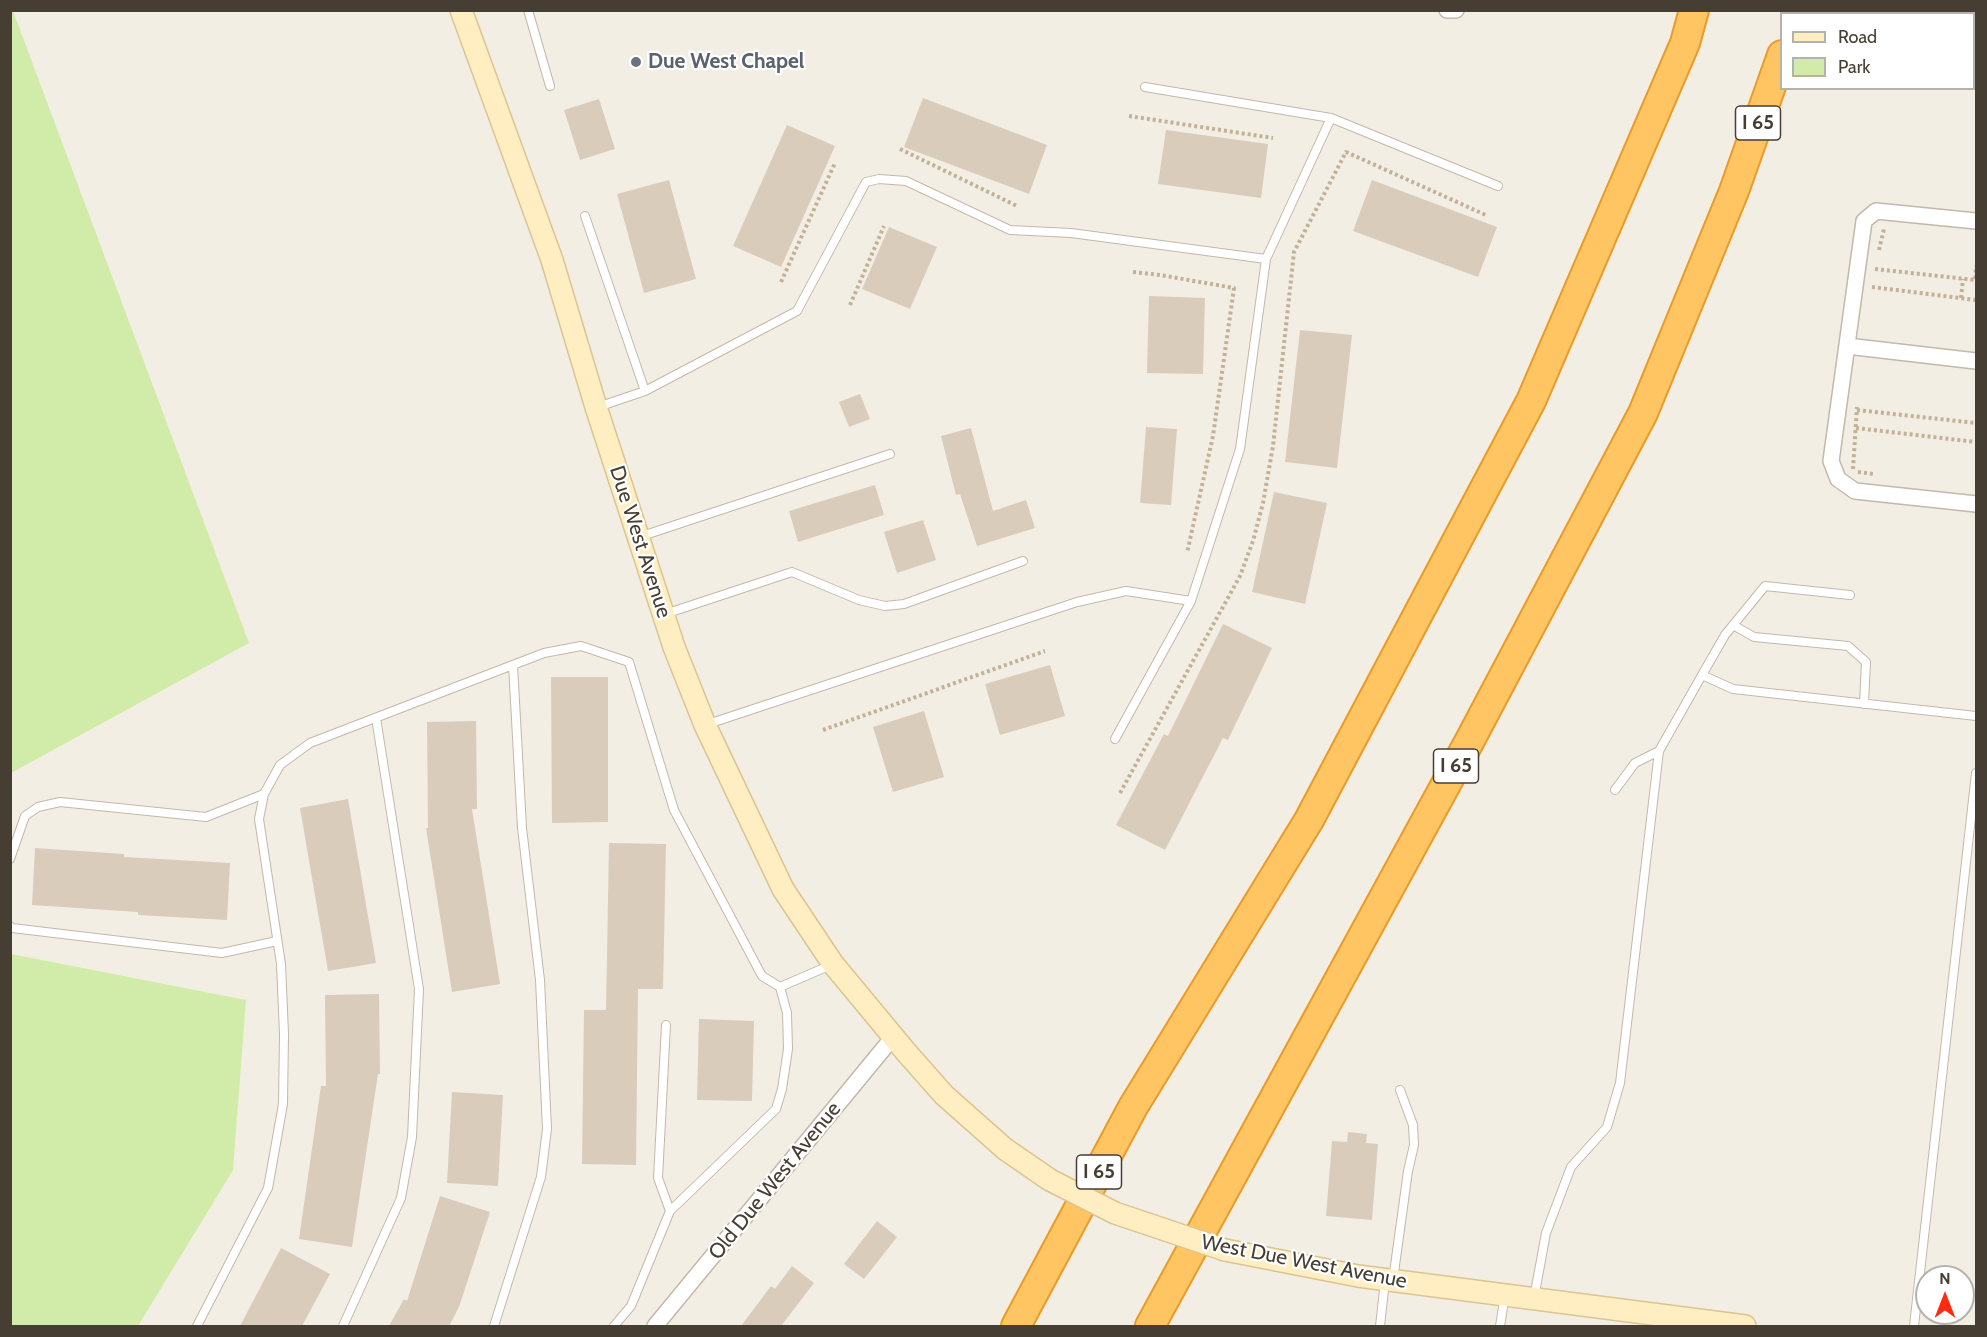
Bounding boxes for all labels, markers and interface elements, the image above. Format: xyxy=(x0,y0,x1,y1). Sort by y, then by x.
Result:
legend xyxy=(1780,12,1975,90)
text: Road xyxy=(1838,26,1877,48)
place label: Due West Chapel xyxy=(648,49,804,75)
marker: Due West Chapel xyxy=(629,55,643,69)
text: Park xyxy=(1838,56,1870,78)
road number: I 65 xyxy=(1736,106,1780,140)
street label: Due West Avenue xyxy=(604,463,676,621)
road number: I 65 xyxy=(1434,749,1478,783)
street label: Old Due West Avenue xyxy=(704,1097,846,1265)
road number: I 65 xyxy=(1076,1155,1122,1189)
street label: West Due West Avenue xyxy=(1199,1230,1409,1294)
north arrow xyxy=(1915,1265,1975,1325)
text: N xyxy=(1939,1269,1951,1288)

